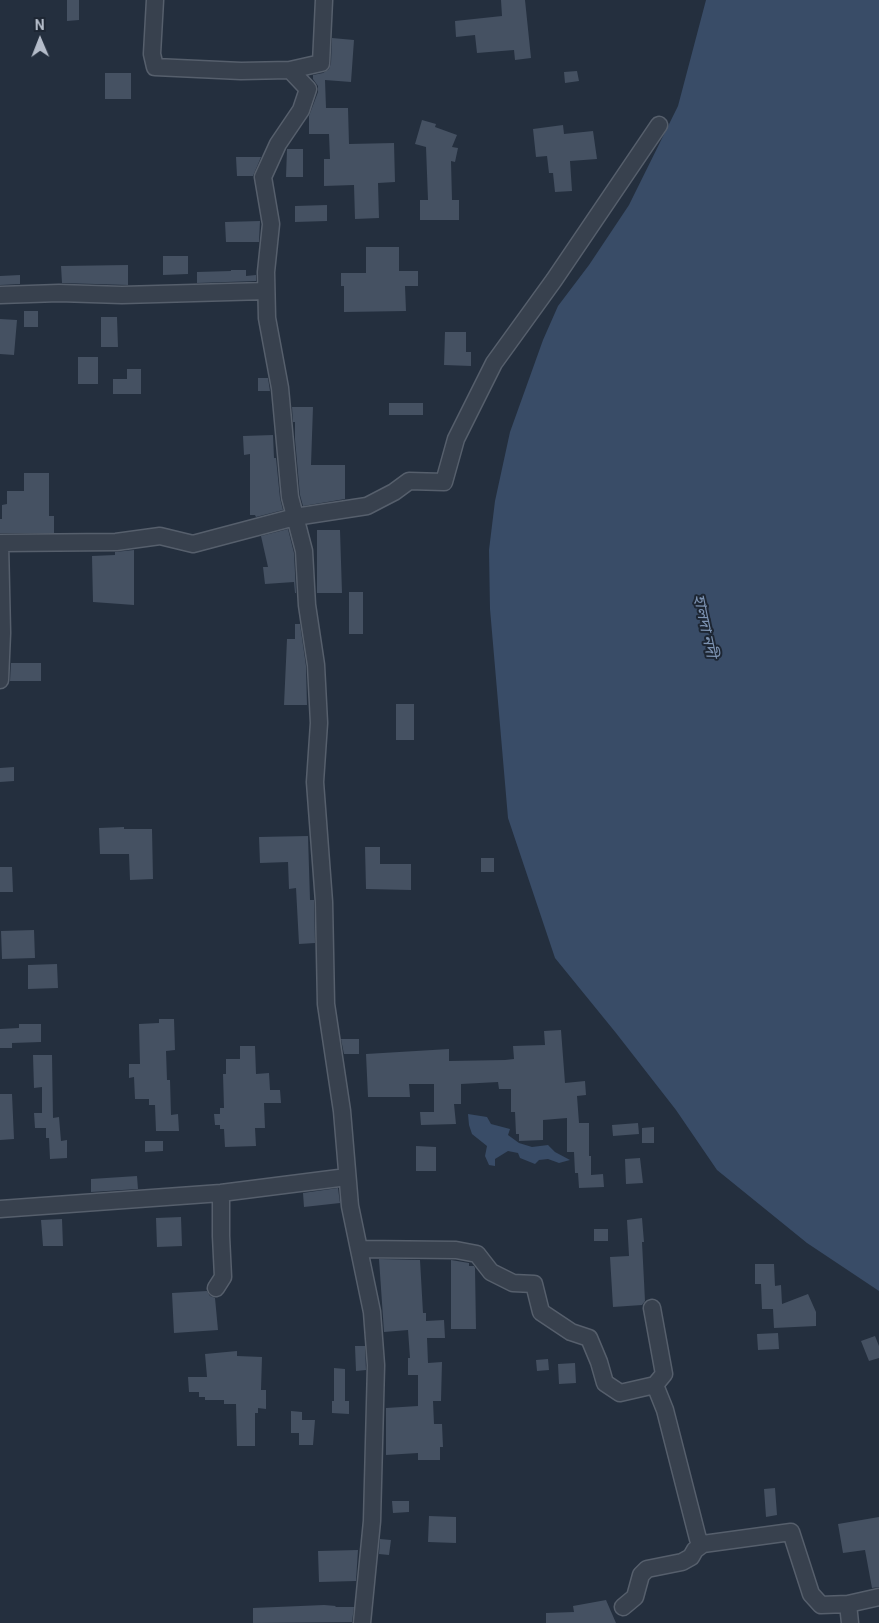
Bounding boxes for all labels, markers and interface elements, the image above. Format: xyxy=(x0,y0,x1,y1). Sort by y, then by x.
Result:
north arrow xyxy=(15,15,65,65)
text: N xyxy=(35,17,45,33)
water label: হালদা নদী xyxy=(688,593,720,659)

